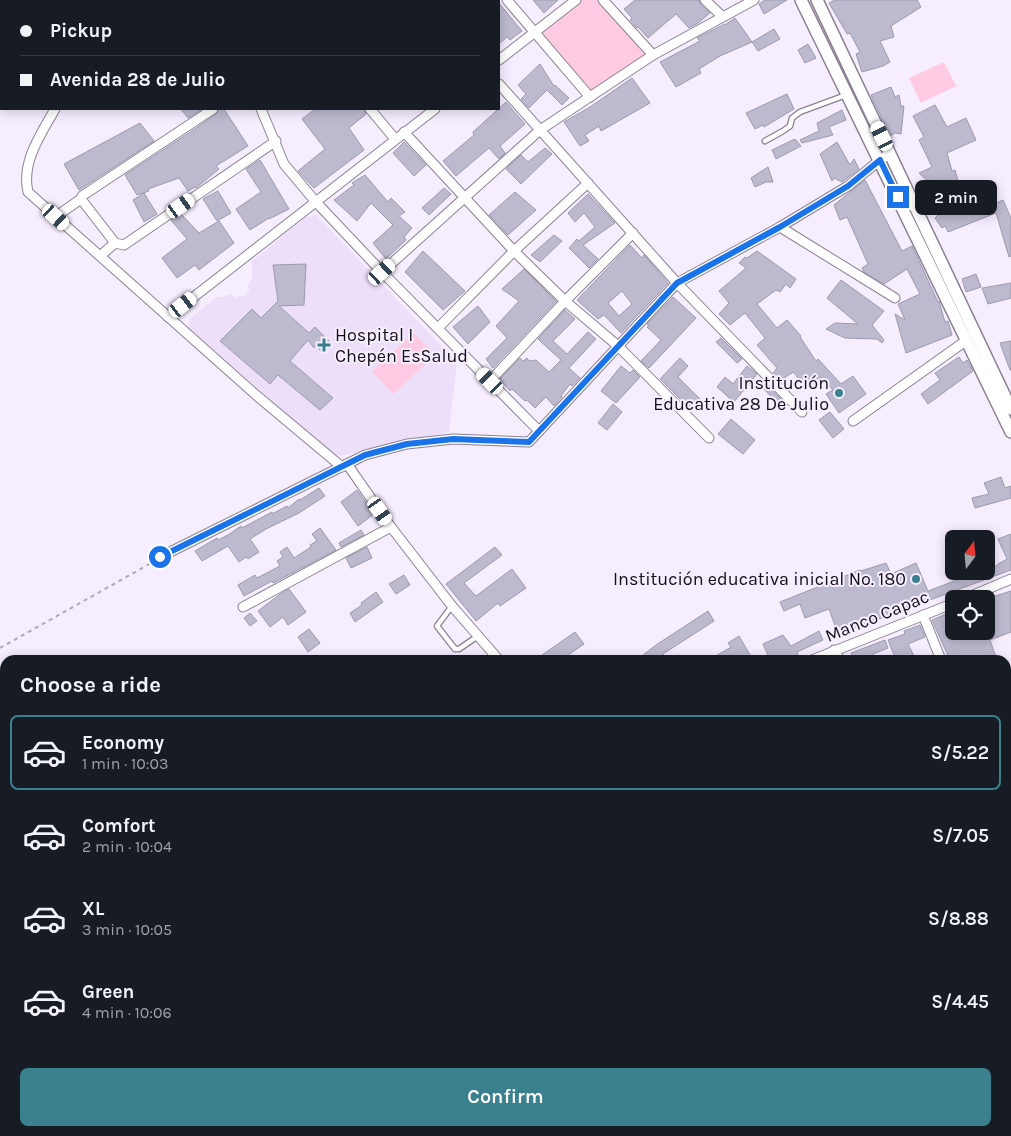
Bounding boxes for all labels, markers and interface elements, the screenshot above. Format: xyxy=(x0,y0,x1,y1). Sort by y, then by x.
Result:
text: Pickup xyxy=(50,20,112,42)
text: Avenida 28 de Julio xyxy=(50,69,225,91)
car xyxy=(868,119,895,153)
callout: 2 min xyxy=(916,180,998,214)
route end xyxy=(887,186,909,208)
text: 2 min xyxy=(934,188,978,207)
car xyxy=(164,191,197,221)
car xyxy=(39,201,72,233)
car xyxy=(365,256,398,288)
car xyxy=(166,290,199,320)
place label: Hospital I Chepén EsSalud xyxy=(335,324,468,367)
marker: Hospital I Chepén EsSalud xyxy=(317,338,331,352)
car xyxy=(474,365,505,397)
place label: Institución Educativa 28 De Julio xyxy=(653,372,829,415)
marker: Institución Educativa 28 De Julio xyxy=(833,387,845,399)
car xyxy=(365,494,394,528)
north arrow xyxy=(945,530,995,580)
map controls xyxy=(945,530,995,640)
route start xyxy=(149,546,171,568)
place label: Institución educativa inicial No. 180 xyxy=(613,568,906,590)
marker: Institución educativa inicial No. 180 xyxy=(910,573,922,585)
street label: Manco Capac xyxy=(822,585,932,647)
button: locate xyxy=(945,590,995,640)
text: Choose a ride xyxy=(20,672,161,698)
icon: car xyxy=(22,730,67,775)
text: Economy xyxy=(82,732,164,754)
text: S/5.22 xyxy=(931,742,989,764)
text: 1 min · 10:03 xyxy=(82,754,168,773)
icon: car xyxy=(22,813,67,858)
text: Comfort xyxy=(82,815,156,837)
text: S/7.05 xyxy=(932,825,989,847)
text: 2 min · 10:04 xyxy=(82,837,172,856)
icon: car xyxy=(22,896,67,941)
text: XL xyxy=(82,898,104,920)
text: S/8.88 xyxy=(928,908,989,930)
text: 3 min · 10:05 xyxy=(82,920,172,939)
icon: car xyxy=(22,979,67,1024)
text: Green xyxy=(82,981,134,1003)
text: S/4.45 xyxy=(931,991,989,1013)
text: 4 min · 10:06 xyxy=(82,1003,172,1022)
button: Confirm xyxy=(20,1068,991,1126)

